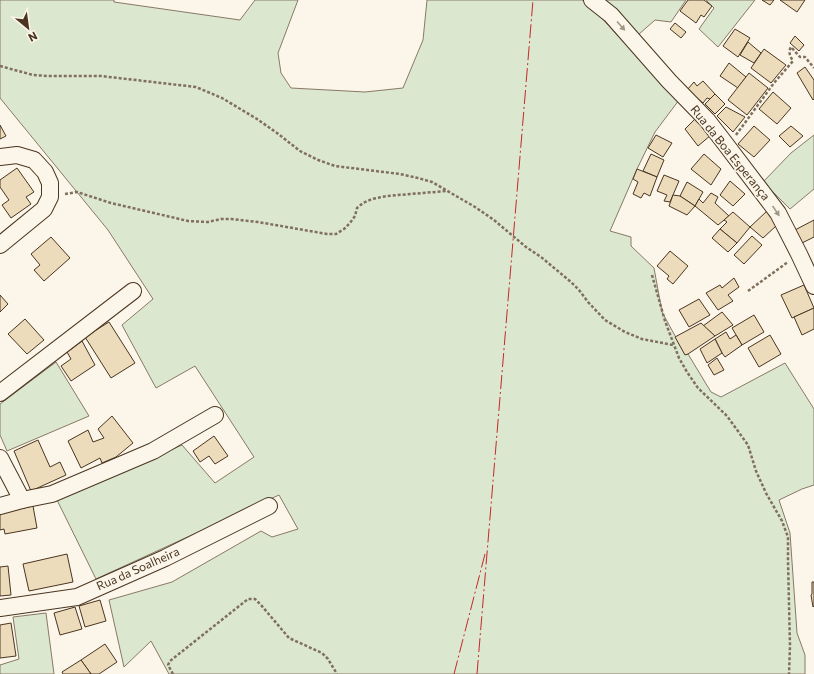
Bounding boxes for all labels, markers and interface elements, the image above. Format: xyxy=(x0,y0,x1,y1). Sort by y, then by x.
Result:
north arrow xyxy=(8,8,48,48)
one-way arrow xyxy=(616,21,625,31)
text: N xyxy=(26,29,40,45)
street label: Rua da Boa Esperança xyxy=(688,102,773,203)
one-way arrow xyxy=(772,206,780,216)
street label: Rua da Soalheira xyxy=(94,543,181,593)

